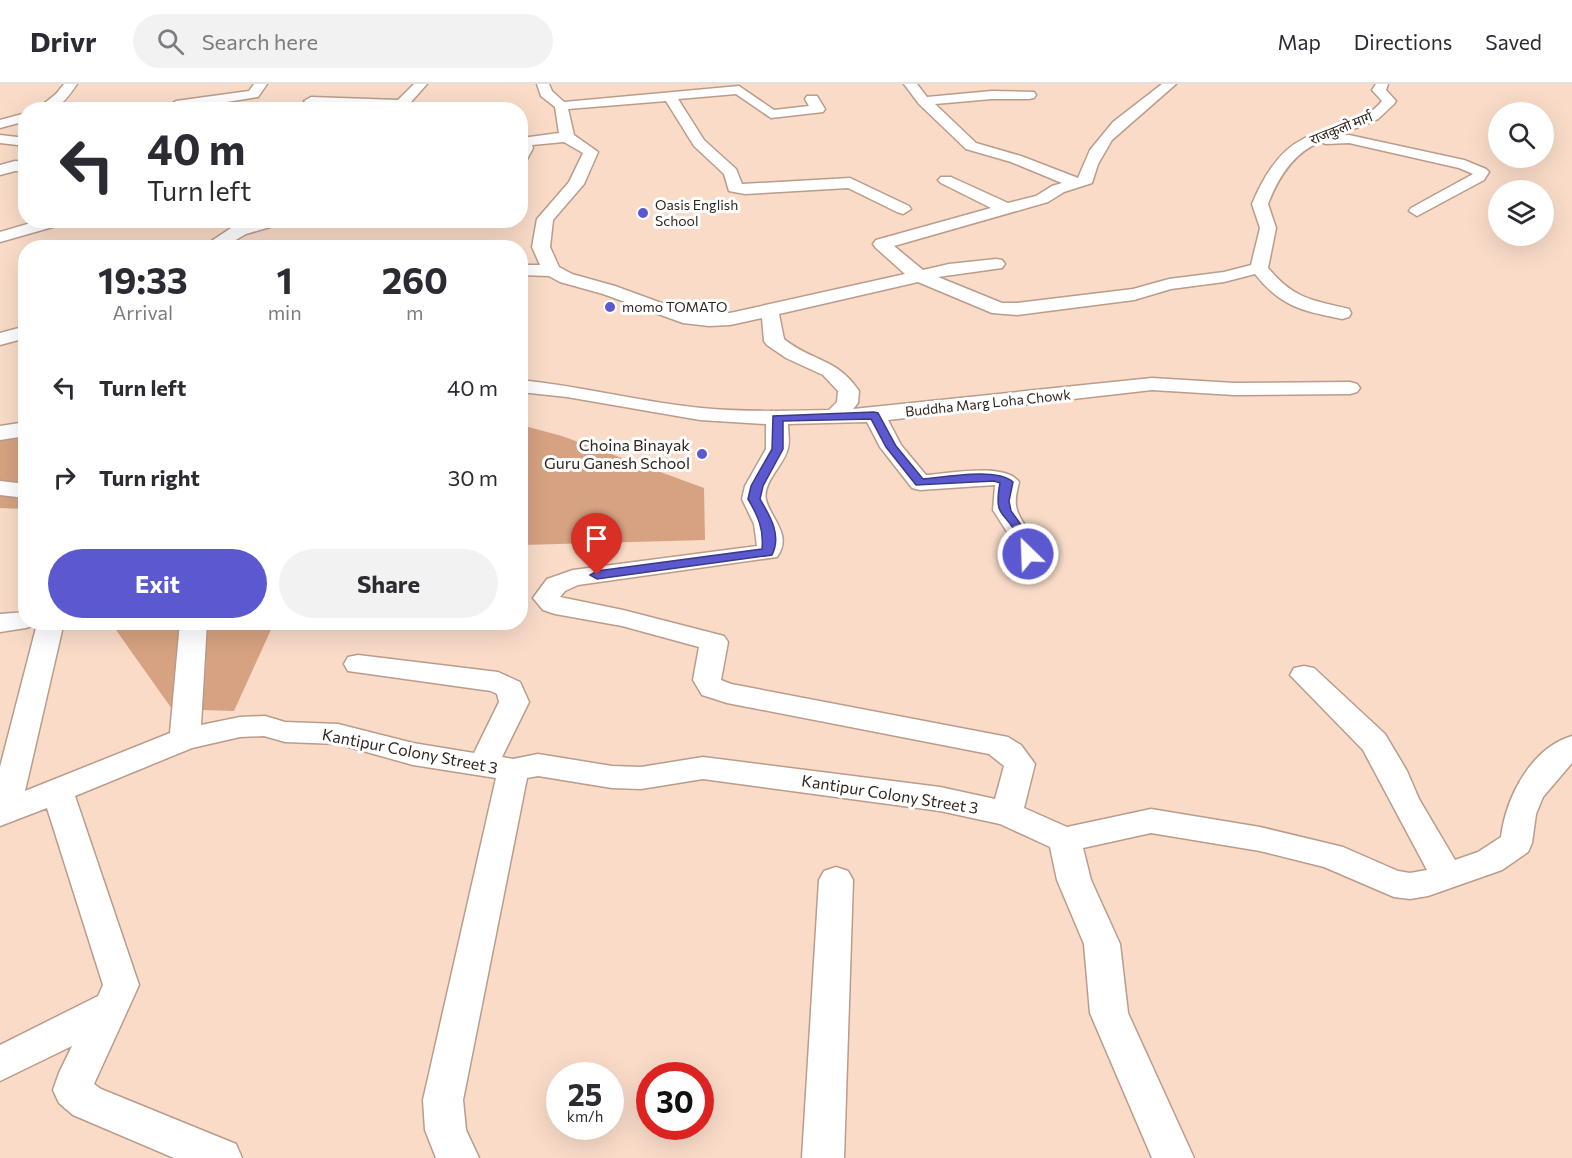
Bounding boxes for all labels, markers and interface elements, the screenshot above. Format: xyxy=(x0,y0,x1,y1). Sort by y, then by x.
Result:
search box xyxy=(133,14,553,68)
text: Drivr xyxy=(30,24,97,58)
icon: search xyxy=(154,25,187,58)
text: Search here xyxy=(202,28,318,55)
text: Map xyxy=(1278,29,1321,54)
text: Directions xyxy=(1354,29,1452,54)
text: Saved xyxy=(1485,29,1542,54)
map controls xyxy=(1488,102,1554,246)
button: search xyxy=(1488,102,1554,168)
street label: राजकुलो मार्ग xyxy=(1307,107,1376,150)
text: 40 m xyxy=(147,122,245,174)
icon: left xyxy=(48,126,126,204)
text: Turn left xyxy=(147,174,251,207)
button: layers xyxy=(1488,180,1554,246)
place label: Oasis English School xyxy=(655,196,738,229)
marker: Oasis English School xyxy=(636,206,650,220)
text: 19:33 xyxy=(98,257,188,301)
text: 1 xyxy=(277,257,293,301)
text: 260 xyxy=(382,257,448,301)
place label: momo TOMATO xyxy=(622,298,727,315)
text: Arrival xyxy=(113,300,173,324)
text: min xyxy=(268,300,302,324)
text: m xyxy=(406,300,424,324)
marker: momo TOMATO xyxy=(603,300,617,314)
icon: left xyxy=(48,371,81,404)
text: Turn left xyxy=(99,374,186,401)
text: 40 m xyxy=(447,374,498,401)
street label: Buddha Marg Loha Chowk xyxy=(904,385,1072,420)
place label: Choina Binayak Guru Ganesh School xyxy=(544,435,690,472)
marker: Choina Binayak Guru Ganesh School xyxy=(695,447,709,461)
icon: right xyxy=(48,461,81,494)
text: Turn right xyxy=(99,464,200,491)
text: 30 m xyxy=(448,464,498,491)
pin xyxy=(571,513,622,575)
icon: arrive xyxy=(580,522,613,555)
position arrow xyxy=(996,522,1060,586)
button: Exit xyxy=(48,549,267,618)
button: Share xyxy=(279,549,498,618)
street label: Kantipur Colony Street 3 xyxy=(321,724,500,777)
street label: Kantipur Colony Street 3 xyxy=(800,770,980,817)
speed limit sign: 30 xyxy=(636,1062,714,1140)
text: 25 xyxy=(568,1075,602,1112)
text: km/h xyxy=(567,1107,603,1125)

